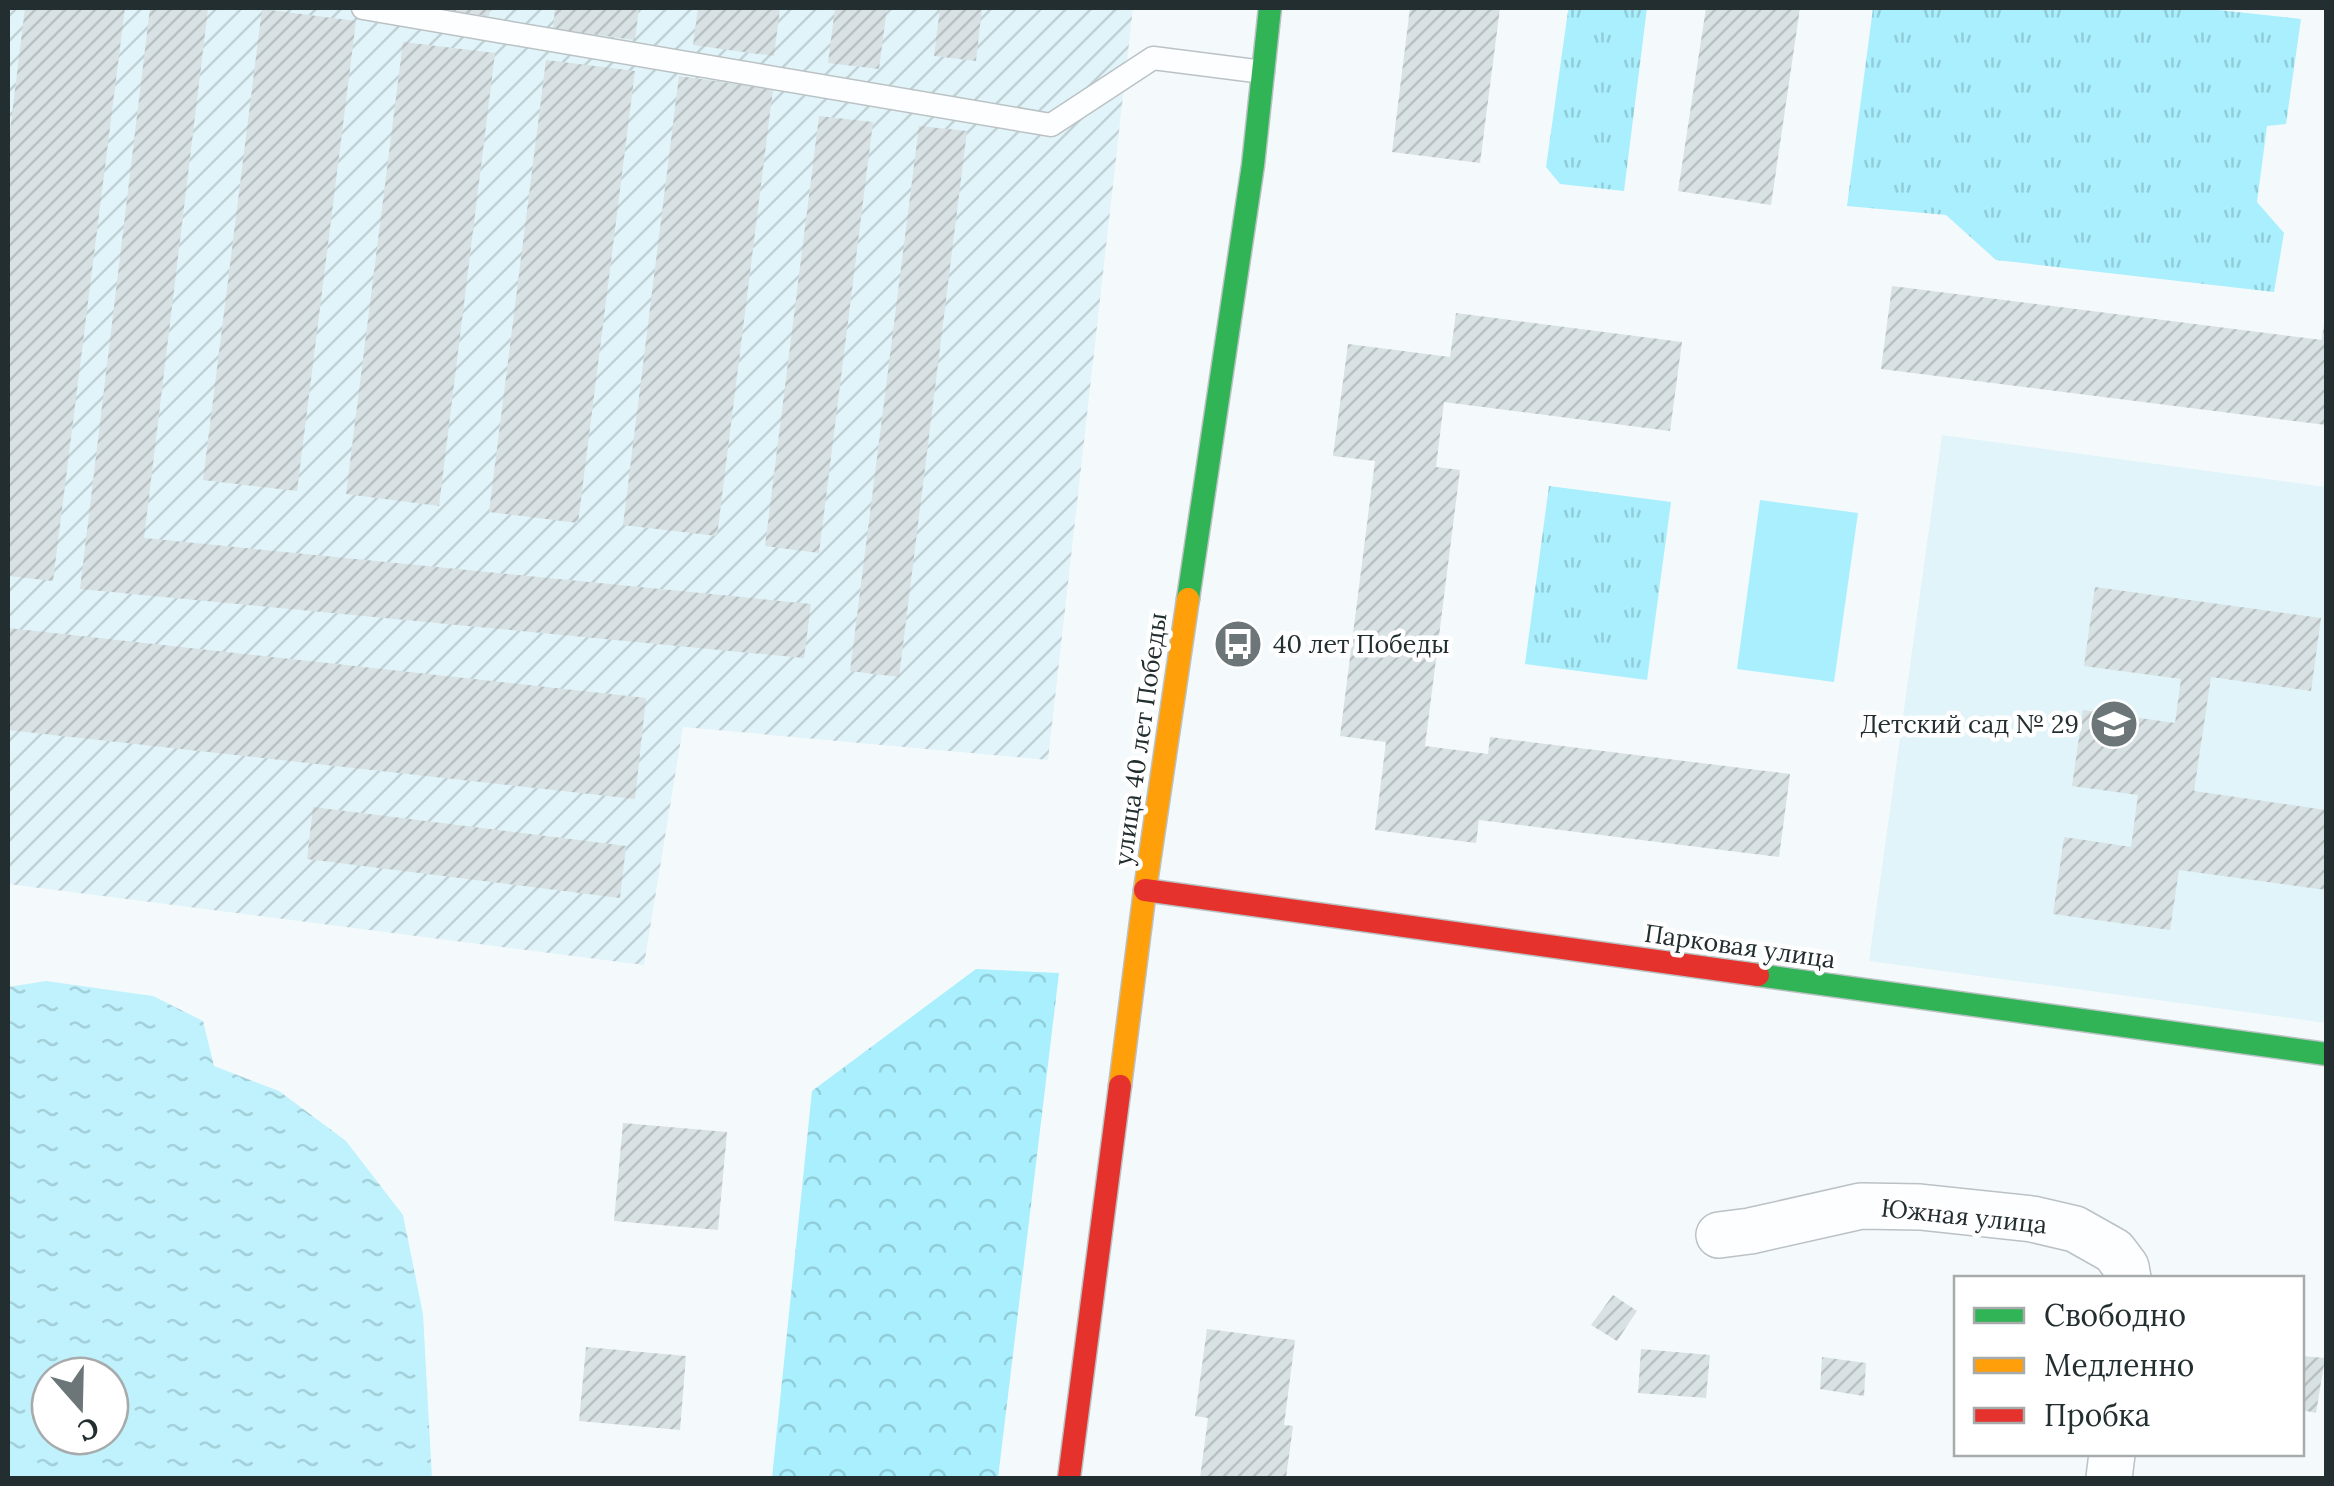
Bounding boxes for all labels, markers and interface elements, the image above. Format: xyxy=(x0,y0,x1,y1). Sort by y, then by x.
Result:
street label: улица 40 лет Победы xyxy=(1106,611,1174,867)
bus stop icon: 40 лет Победы xyxy=(1212,618,1264,670)
place label: 40 лет Победы xyxy=(1273,628,1450,660)
school or university icon: Детский сад № 29 xyxy=(2088,698,2140,750)
place label: Детский сад № 29 xyxy=(1860,708,2079,740)
street label: Парковая улица xyxy=(1642,917,1838,975)
street label: Южная улица xyxy=(1879,1191,2049,1241)
legend xyxy=(1954,1276,2304,1456)
text: Свободно xyxy=(2044,1296,2186,1334)
text: Медленно xyxy=(2044,1346,2194,1384)
north arrow xyxy=(30,1356,130,1456)
text: Пробка xyxy=(2044,1396,2150,1434)
text: С xyxy=(73,1409,104,1450)

